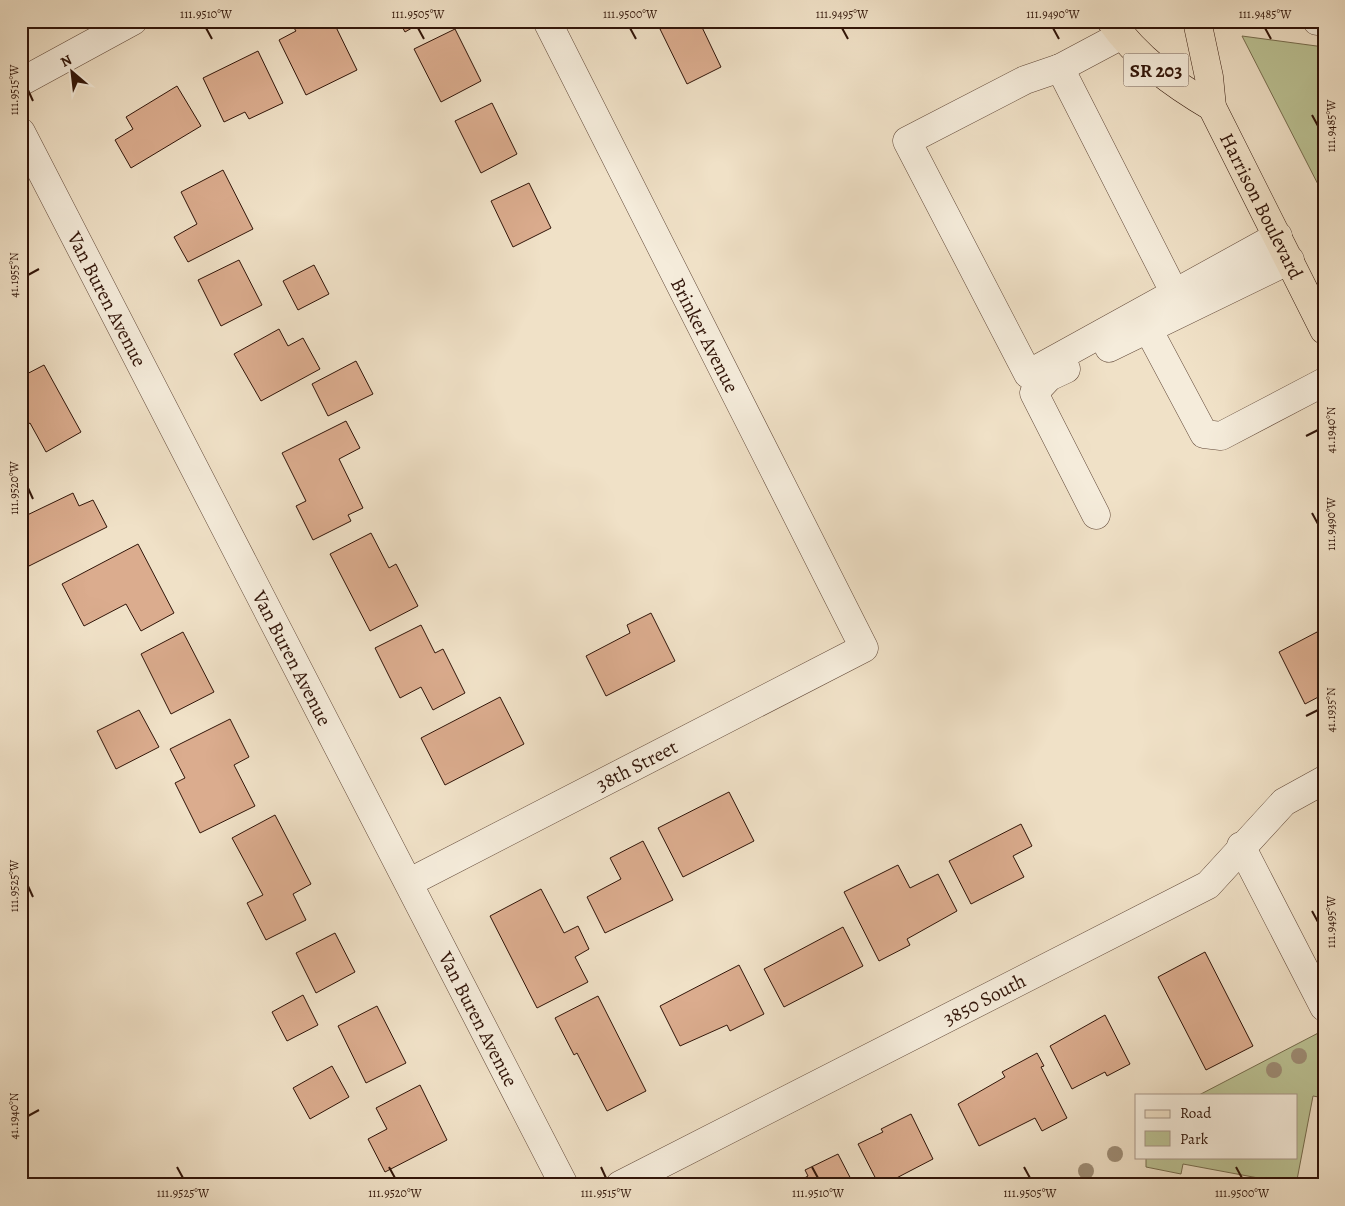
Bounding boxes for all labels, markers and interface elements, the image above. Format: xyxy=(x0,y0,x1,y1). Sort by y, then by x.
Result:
text: 111.9510°W xyxy=(180,6,233,22)
text: 111.9505°W xyxy=(392,6,445,22)
text: 111.9500°W xyxy=(603,6,658,22)
text: 111.9495°W xyxy=(816,6,869,22)
text: 111.9490°W xyxy=(1026,6,1081,22)
text: 111.9485°W xyxy=(1239,6,1292,22)
north arrow xyxy=(48,48,98,98)
text: N xyxy=(57,50,75,72)
road number: SR 203 xyxy=(1124,54,1188,86)
text: 111.9515°W xyxy=(6,64,22,115)
text: 111.9485°W xyxy=(1323,99,1339,152)
street label: Harrison Boulevard xyxy=(1213,128,1309,284)
street label: Van Buren Avenue xyxy=(60,226,153,372)
text: 41.1955°N xyxy=(6,252,22,298)
street label: Brinker Avenue xyxy=(664,273,745,397)
text: 41.1940°N xyxy=(1323,406,1339,453)
text: 111.9520°W xyxy=(6,460,22,515)
text: 111.9490°W xyxy=(1323,496,1339,551)
street label: Van Buren Avenue xyxy=(245,585,338,731)
text: 41.1935°N xyxy=(1323,687,1339,733)
street label: 38th Street xyxy=(591,733,683,798)
text: 111.9525°W xyxy=(6,859,22,912)
text: 111.9495°W xyxy=(1323,895,1339,948)
street label: Van Buren Avenue xyxy=(431,946,524,1092)
street label: 3850 South xyxy=(939,967,1031,1032)
text: 41.1940°N xyxy=(6,1092,22,1139)
legend xyxy=(1135,1094,1298,1158)
text: Road xyxy=(1180,1103,1212,1123)
text: Park xyxy=(1180,1129,1209,1149)
text: 111.9525°W xyxy=(157,1185,210,1201)
text: 111.9520°W xyxy=(368,1185,423,1201)
text: 111.9515°W xyxy=(581,1185,632,1201)
text: 111.9510°W xyxy=(792,1185,845,1201)
text: 111.9505°W xyxy=(1004,1185,1057,1201)
text: 111.9500°W xyxy=(1215,1185,1270,1201)

